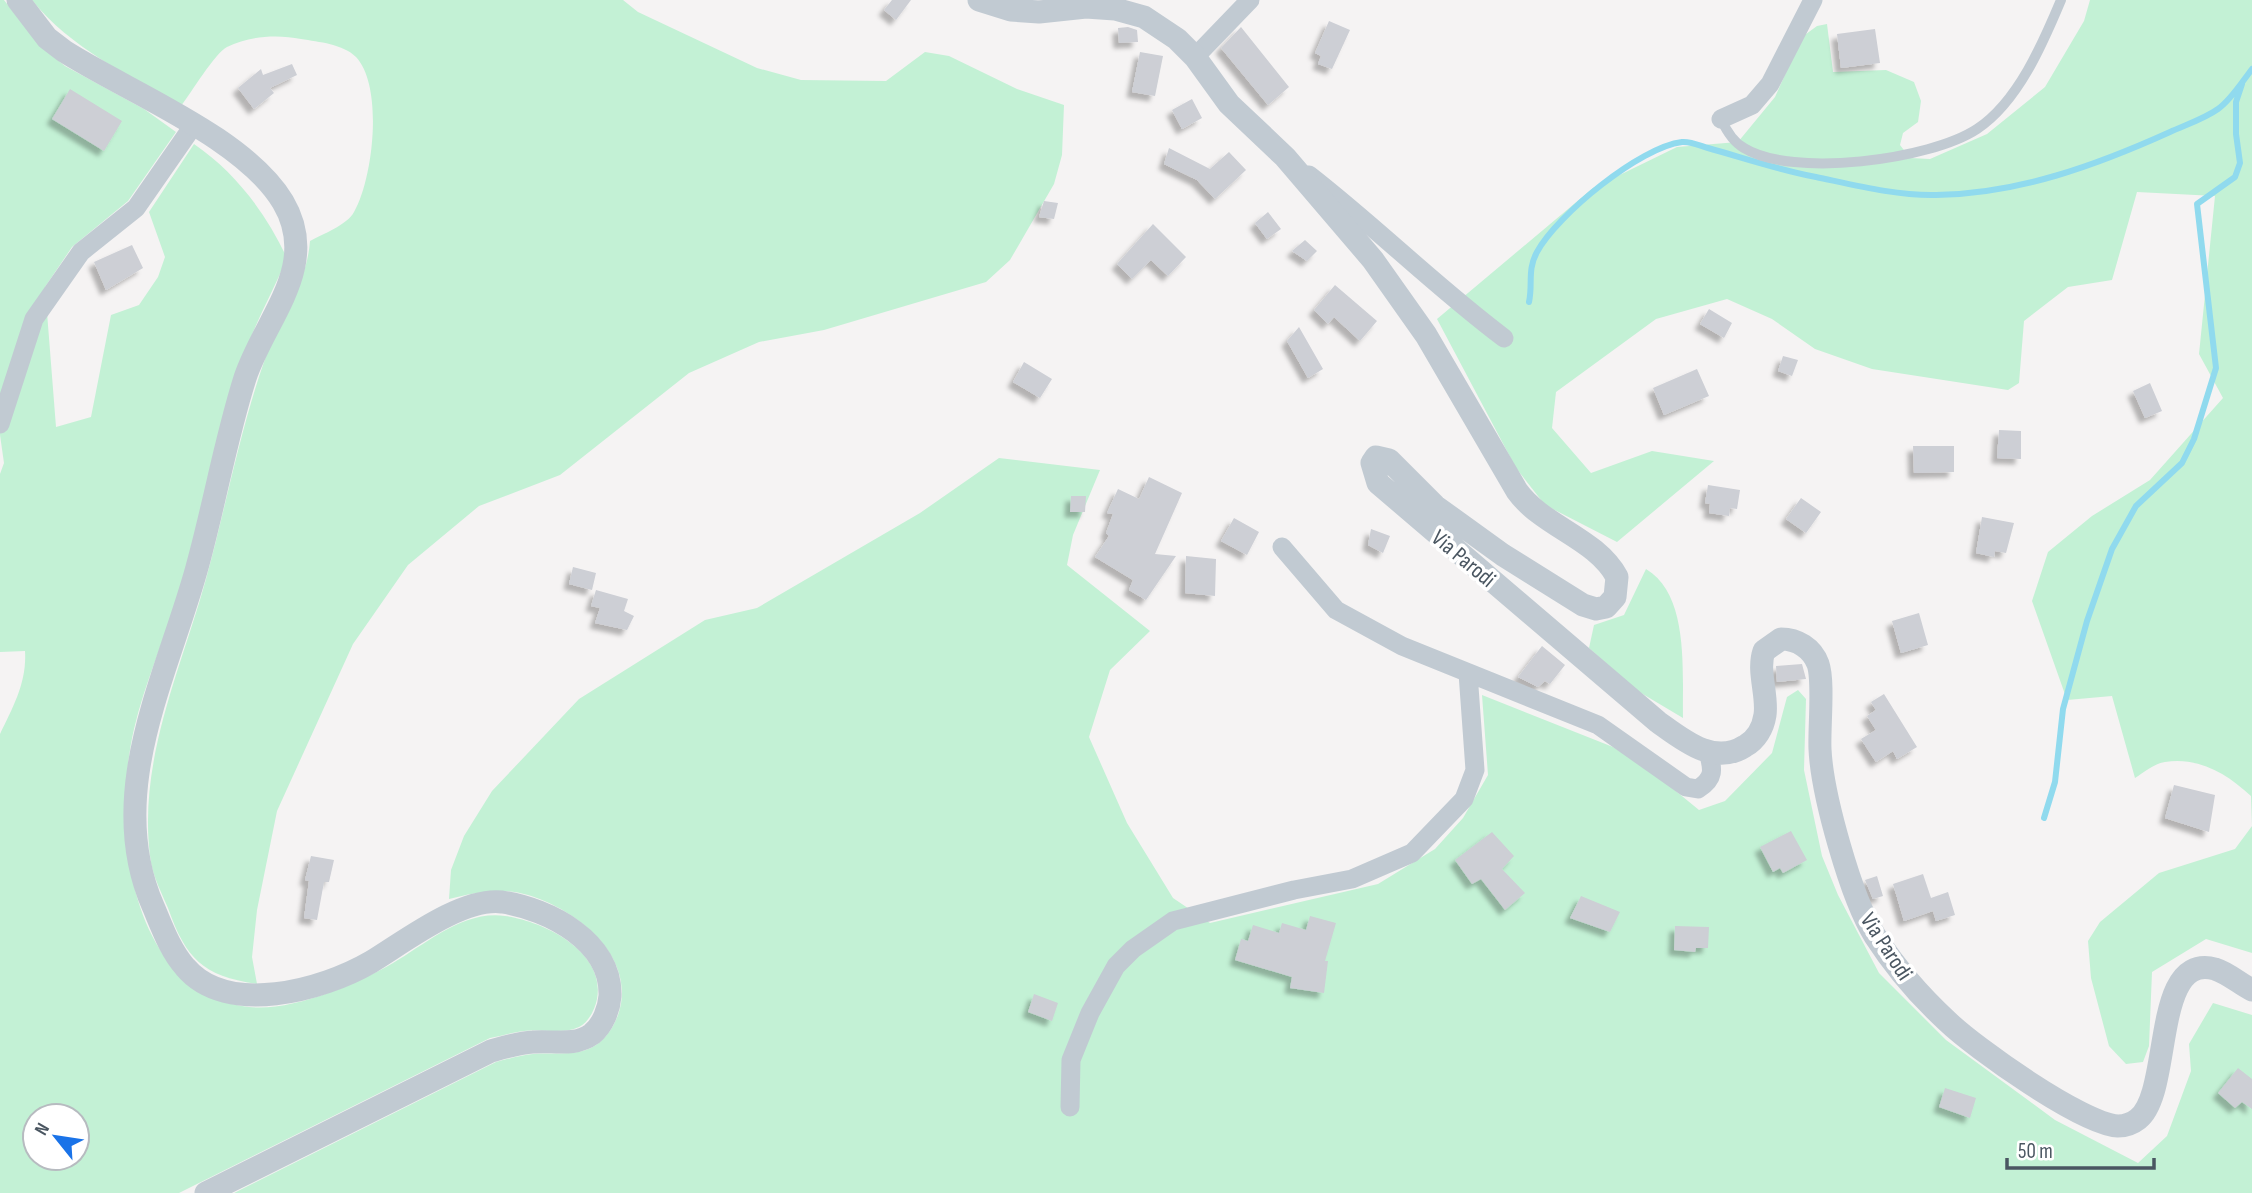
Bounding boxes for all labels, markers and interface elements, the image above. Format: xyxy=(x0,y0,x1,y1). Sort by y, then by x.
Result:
street label: Via Parodi xyxy=(1426,524,1501,594)
street label: Via Parodi xyxy=(1854,907,1918,986)
north arrow xyxy=(21,1102,91,1172)
text: N xyxy=(30,1119,55,1139)
scale bar xyxy=(2007,1126,2154,1170)
text: 50 m xyxy=(2018,1139,2053,1164)

